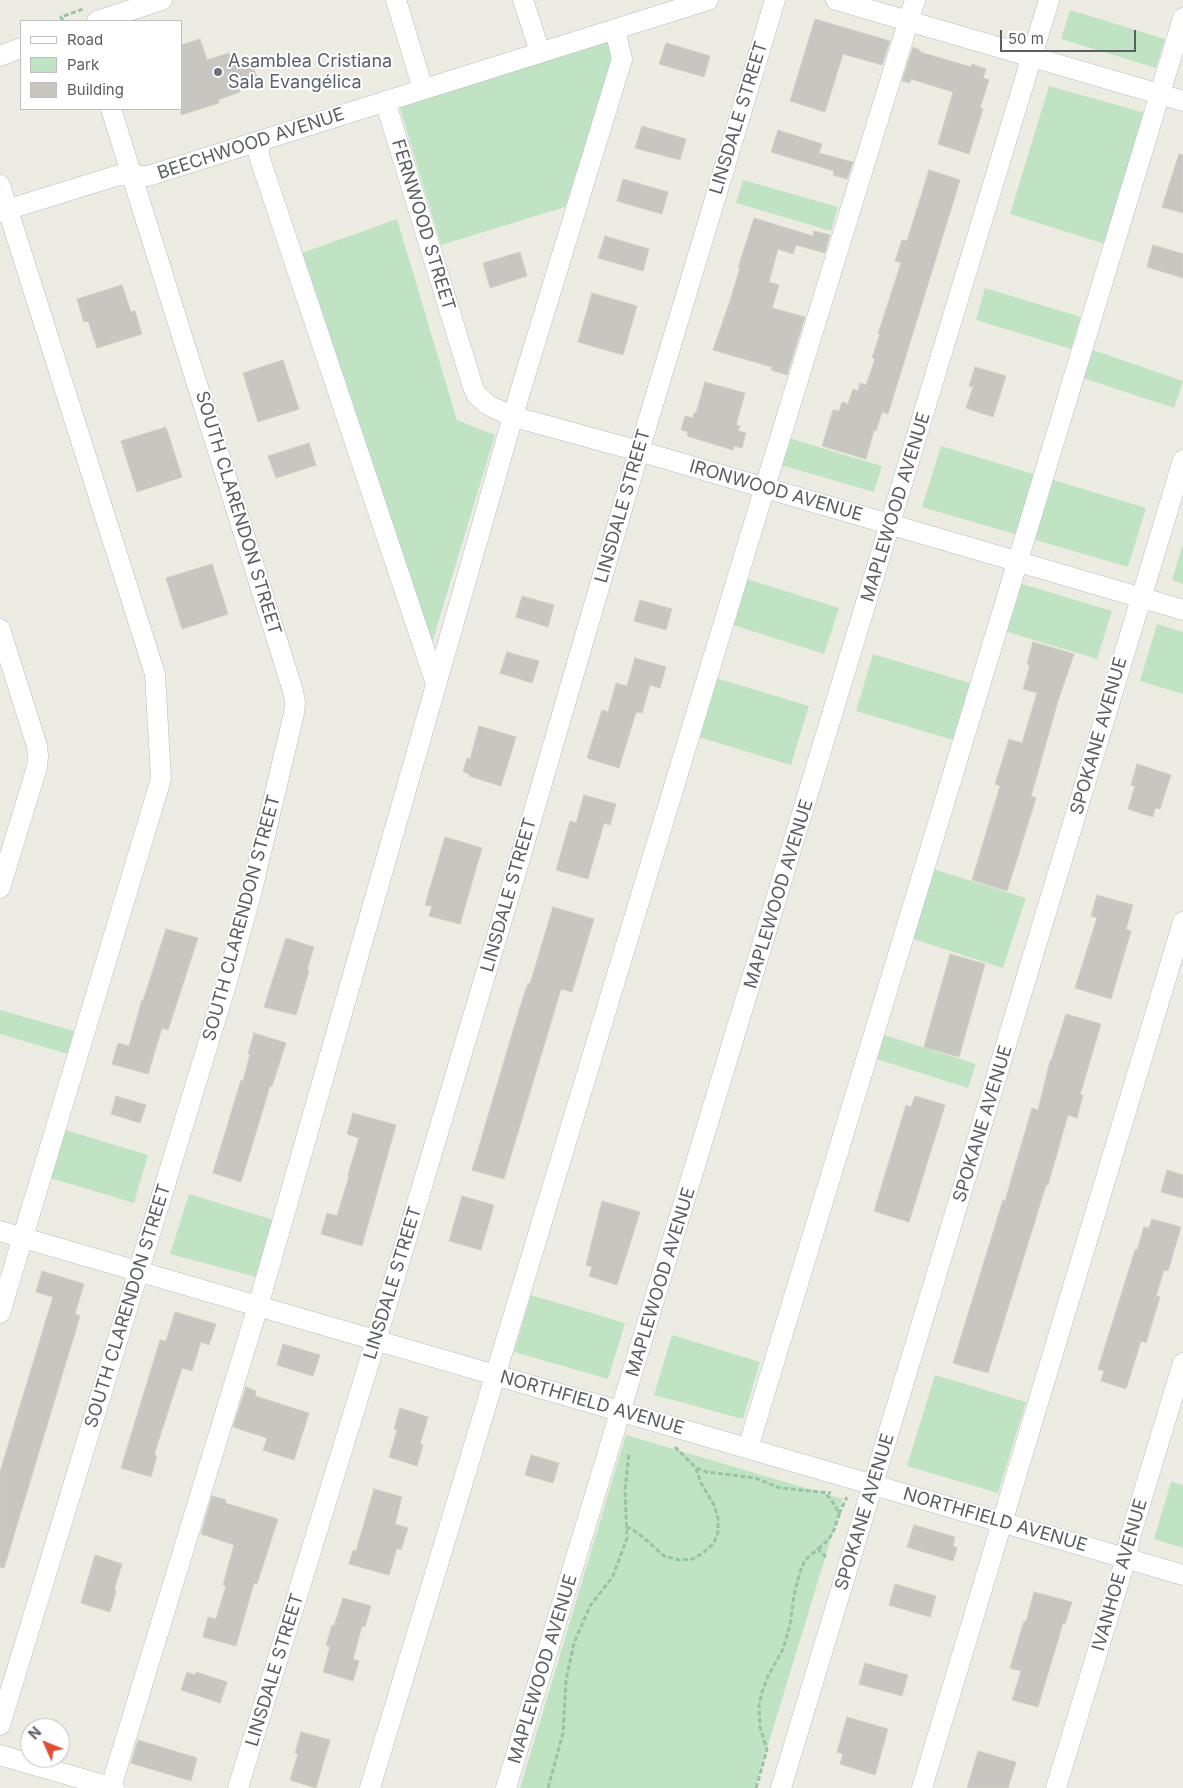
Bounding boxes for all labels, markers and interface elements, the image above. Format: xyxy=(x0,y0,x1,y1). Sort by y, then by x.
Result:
legend xyxy=(20,20,182,110)
scale bar xyxy=(1003,20,1139,52)
text: 50 m xyxy=(1008,29,1044,48)
text: Road xyxy=(67,30,103,49)
street label: LINSDALE STREET xyxy=(705,39,773,197)
place label: Asamblea Cristiana Sala Evangélica xyxy=(228,51,392,94)
text: Park xyxy=(67,55,99,74)
marker: Asamblea Cristiana Sala Evangélica xyxy=(212,66,224,78)
text: Building xyxy=(67,80,124,99)
street label: BEECHWOOD AVENUE xyxy=(155,104,347,184)
street label: FERNWOOD STREET xyxy=(387,137,459,313)
street label: SOUTH CLARENDON STREET xyxy=(191,388,285,638)
street label: MAPLEWOOD AVENUE xyxy=(857,410,935,604)
street label: LINSDALE STREET xyxy=(591,427,655,585)
street label: IRONWOOD AVENUE xyxy=(687,456,865,526)
street label: SPOKANE AVENUE xyxy=(1066,655,1132,817)
street label: SOUTH CLARENDON STREET xyxy=(199,793,285,1043)
street label: MAPLEWOOD AVENUE xyxy=(740,797,818,991)
street label: LINSDALE STREET xyxy=(477,816,541,974)
street label: SPOKANE AVENUE xyxy=(949,1043,1017,1205)
street label: SOUTH CLARENDON STREET xyxy=(81,1181,175,1431)
street label: MAPLEWOOD AVENUE xyxy=(622,1185,700,1379)
street label: LINSDALE STREET xyxy=(359,1204,427,1362)
street label: NORTHFIELD AVENUE xyxy=(497,1366,687,1440)
street label: SPOKANE AVENUE xyxy=(831,1431,899,1593)
street label: NORTHFIELD AVENUE xyxy=(900,1483,1090,1557)
street label: IVANHOE AVENUE xyxy=(1088,1496,1152,1654)
street label: MAPLEWOOD AVENUE xyxy=(504,1572,582,1766)
street label: LINSDALE STREET xyxy=(241,1591,309,1749)
north arrow xyxy=(20,1718,70,1768)
text: N xyxy=(25,1723,44,1743)

